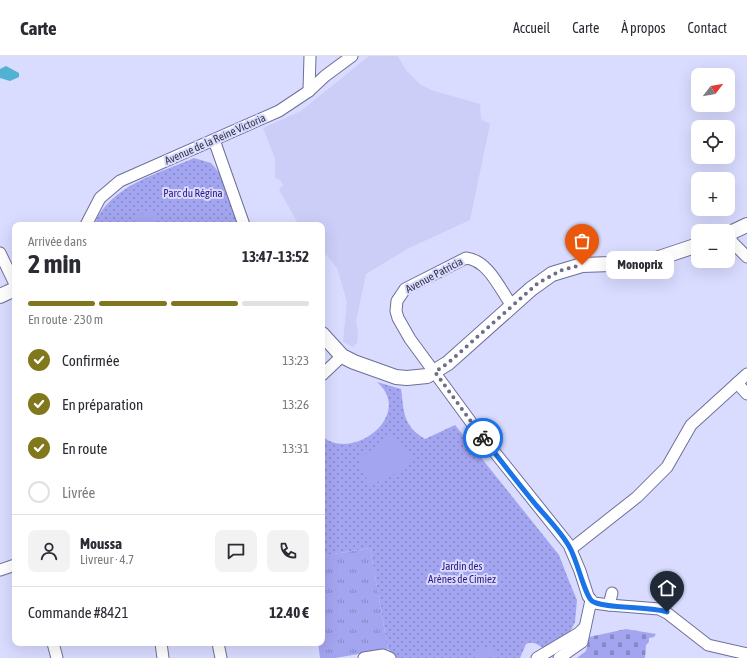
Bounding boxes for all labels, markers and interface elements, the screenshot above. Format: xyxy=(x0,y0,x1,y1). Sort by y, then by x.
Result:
text: Carte xyxy=(20,17,57,39)
text: Accueil xyxy=(513,20,550,36)
text: Carte xyxy=(572,20,599,36)
text: À propos xyxy=(621,20,666,36)
text: Contact xyxy=(688,20,727,36)
north arrow xyxy=(691,68,735,112)
map controls xyxy=(691,68,735,268)
street label: Avenue de la Reine Victoria xyxy=(163,111,267,167)
button: locate xyxy=(691,120,735,164)
button: + xyxy=(691,172,735,216)
park label: Parc du Régina xyxy=(163,187,223,199)
pin xyxy=(565,224,599,265)
button: − xyxy=(691,224,735,268)
icon: bag xyxy=(571,230,593,252)
text: Arrivée dans xyxy=(28,234,87,249)
text: 13:47–13:52 xyxy=(242,248,309,265)
text: 2 min xyxy=(28,249,81,279)
callout: Monoprix xyxy=(606,251,674,279)
street label: Avenue Patricia xyxy=(403,255,465,295)
text: Monoprix xyxy=(617,257,663,272)
text: En route · 230 m xyxy=(28,312,103,327)
icon: check xyxy=(28,349,50,371)
text: Confirmée xyxy=(62,352,119,369)
text: 13:23 xyxy=(282,353,309,368)
icon: check xyxy=(28,393,50,415)
text: En préparation xyxy=(62,396,143,413)
text: 13:26 xyxy=(282,397,309,412)
courier xyxy=(463,418,503,458)
icon: bike xyxy=(472,427,494,449)
icon: check xyxy=(28,437,50,459)
text: En route xyxy=(62,440,107,457)
text: 13:31 xyxy=(282,441,309,456)
text: Livrée xyxy=(62,484,95,501)
button: person xyxy=(28,530,70,572)
button: chat xyxy=(215,530,257,572)
button: phone xyxy=(267,530,309,572)
text: Moussa xyxy=(80,535,122,552)
text: Livreur · 4.7 xyxy=(80,552,134,567)
park label: Jardin des Arènes de Cimiez xyxy=(428,560,496,585)
pin xyxy=(650,571,684,612)
icon: home xyxy=(656,577,678,599)
text: Commande #8421 xyxy=(28,604,128,621)
text: 12.40 € xyxy=(269,604,309,621)

